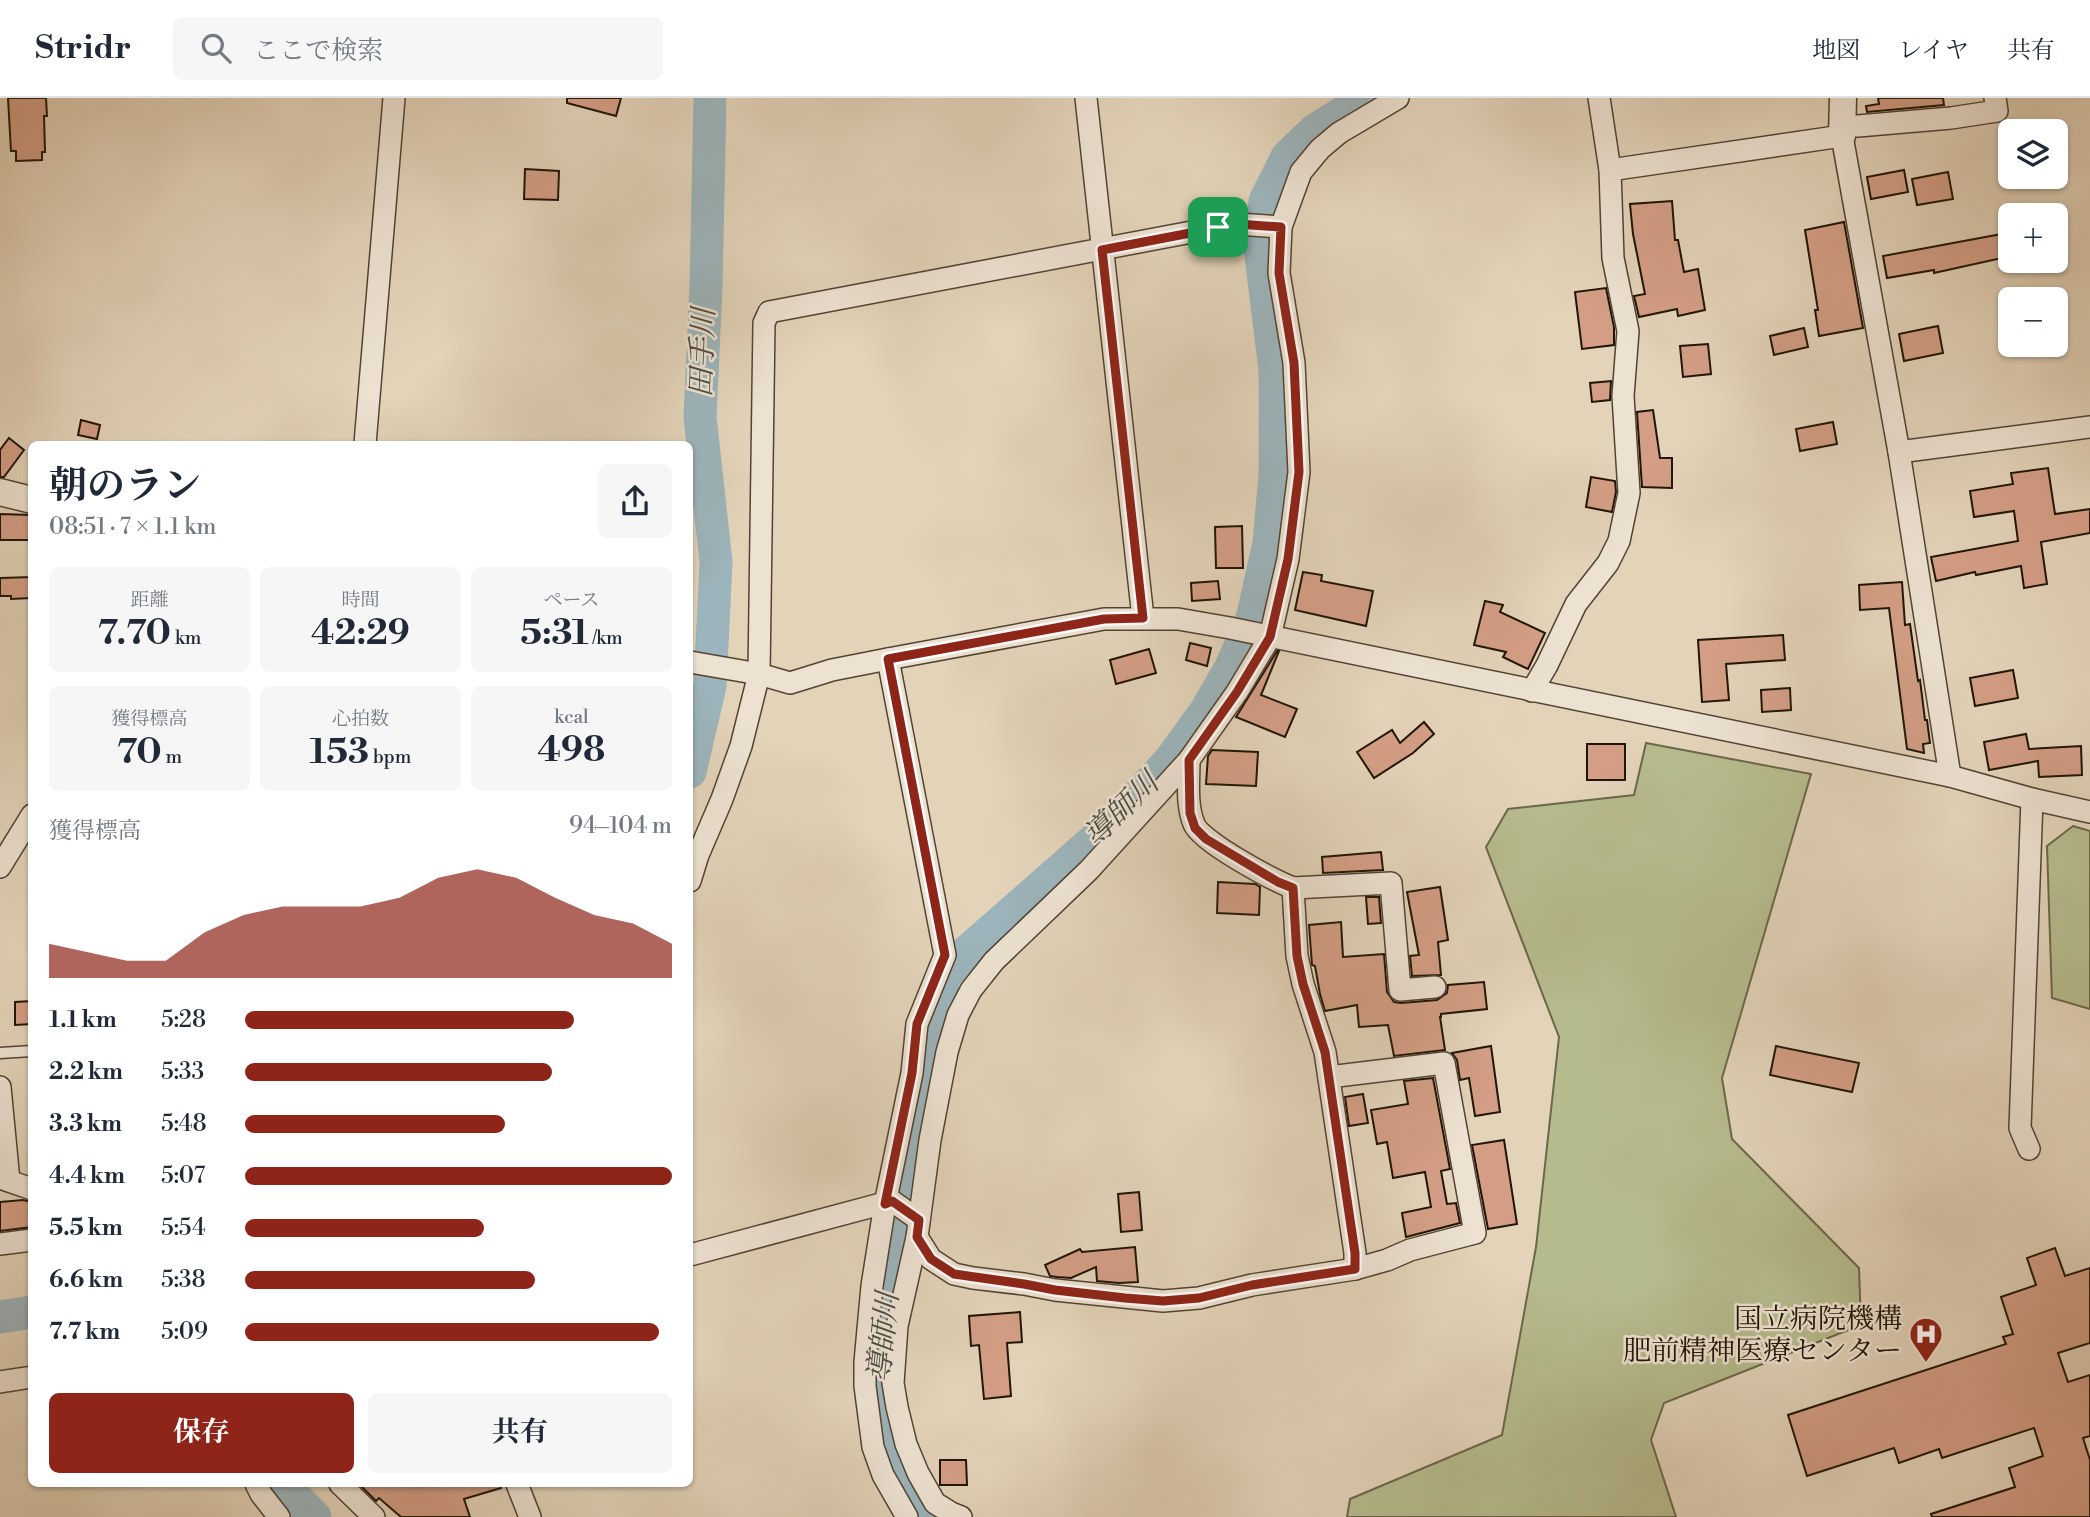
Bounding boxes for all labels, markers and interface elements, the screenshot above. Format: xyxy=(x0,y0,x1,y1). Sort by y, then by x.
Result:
search box xyxy=(173,17,663,80)
text: Stridr xyxy=(35,28,131,69)
icon: search xyxy=(197,29,235,67)
text: ここで検索 xyxy=(253,35,383,67)
text: 地図 xyxy=(1812,36,1860,66)
text: レイヤ xyxy=(1898,36,1969,66)
text: 共有 xyxy=(2007,36,2055,66)
map controls xyxy=(1998,119,2068,357)
button: layers xyxy=(1998,119,2068,189)
pin xyxy=(1188,197,1248,257)
button: + xyxy=(1998,203,2068,273)
icon: arrive xyxy=(1199,208,1237,246)
button: − xyxy=(1998,287,2068,357)
water label: 田手川 xyxy=(682,304,724,399)
text: 朝のラン xyxy=(49,463,201,510)
button: share xyxy=(598,464,672,538)
text: 08:51 · 7 × 1.1 km xyxy=(49,513,216,541)
text: 距離 xyxy=(130,588,169,612)
text: 時間 xyxy=(341,588,380,612)
text: ペース xyxy=(543,588,600,612)
text: 7.70 xyxy=(97,612,171,655)
text: 42:29 xyxy=(311,612,410,655)
text: 5:31 xyxy=(520,612,589,655)
text: km xyxy=(171,626,202,650)
text: /km xyxy=(589,626,623,650)
text: kcal xyxy=(554,705,589,729)
text: 獲得標高 xyxy=(111,707,188,731)
text: 心拍数 xyxy=(332,707,389,731)
text: 498 xyxy=(538,729,605,772)
text: 70 xyxy=(117,731,162,774)
text: 153 xyxy=(310,731,369,774)
text: m xyxy=(162,745,182,769)
text: bpm xyxy=(369,745,411,769)
water label: 導師川 xyxy=(1076,763,1169,855)
text: 94–104 m xyxy=(569,812,672,840)
text: 獲得標高 xyxy=(49,817,141,845)
text: 1.1 km xyxy=(49,1006,117,1034)
text: 5:28 xyxy=(161,1006,206,1034)
text: 2.2 km xyxy=(49,1058,123,1086)
text: 5:33 xyxy=(161,1058,204,1086)
text: 3.3 km xyxy=(49,1110,122,1138)
text: 5:48 xyxy=(161,1110,207,1138)
text: 4.4 km xyxy=(49,1162,125,1190)
text: 5:07 xyxy=(161,1162,205,1190)
text: 5.5 km xyxy=(49,1214,123,1242)
text: 5:54 xyxy=(161,1214,206,1242)
text: 6.6 km xyxy=(49,1266,123,1294)
text: 5:38 xyxy=(161,1266,206,1294)
water label: 導師川 xyxy=(860,1287,908,1384)
place label: 国立病院機構 肥前精神医療センター xyxy=(1623,1302,1902,1369)
hospital icon: 国立病院機構 肥前精神医療センター xyxy=(1907,1315,1945,1364)
text: 7.7 km xyxy=(49,1318,120,1346)
text: 5:09 xyxy=(161,1318,208,1346)
button: 保存 xyxy=(49,1393,354,1473)
button: 共有 xyxy=(368,1393,672,1473)

